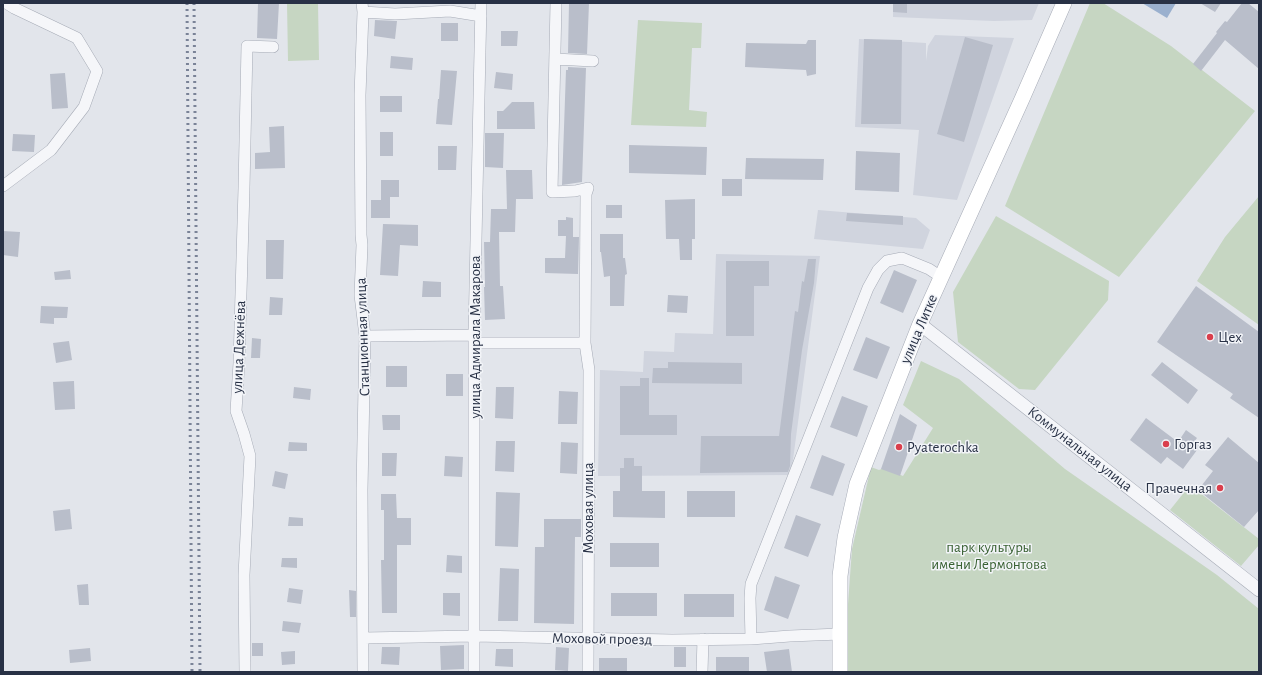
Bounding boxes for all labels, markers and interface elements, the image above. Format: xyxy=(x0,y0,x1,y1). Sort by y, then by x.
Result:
street label: улица Адмирала Макарова xyxy=(466,255,484,419)
street label: Станционная улица xyxy=(352,277,374,397)
street label: улица Литке xyxy=(896,292,942,366)
street label: улица Дежнёва xyxy=(228,300,250,394)
place label: Цех xyxy=(1218,328,1242,346)
marker: Цех xyxy=(1205,332,1215,342)
street label: Коммунальная улица xyxy=(1024,403,1136,495)
place label: Горгаз xyxy=(1174,435,1212,453)
place label: Pyaterochka xyxy=(907,438,979,456)
marker: Горгаз xyxy=(1161,439,1171,449)
marker: Pyaterochka xyxy=(894,442,904,452)
street label: Моховая улица xyxy=(579,462,597,554)
place label: Прачечная xyxy=(1145,479,1212,497)
marker: Прачечная xyxy=(1215,483,1225,493)
park label: парк культуры имени Лермонтова xyxy=(931,538,1047,573)
street label: Моховой проезд xyxy=(552,629,652,649)

